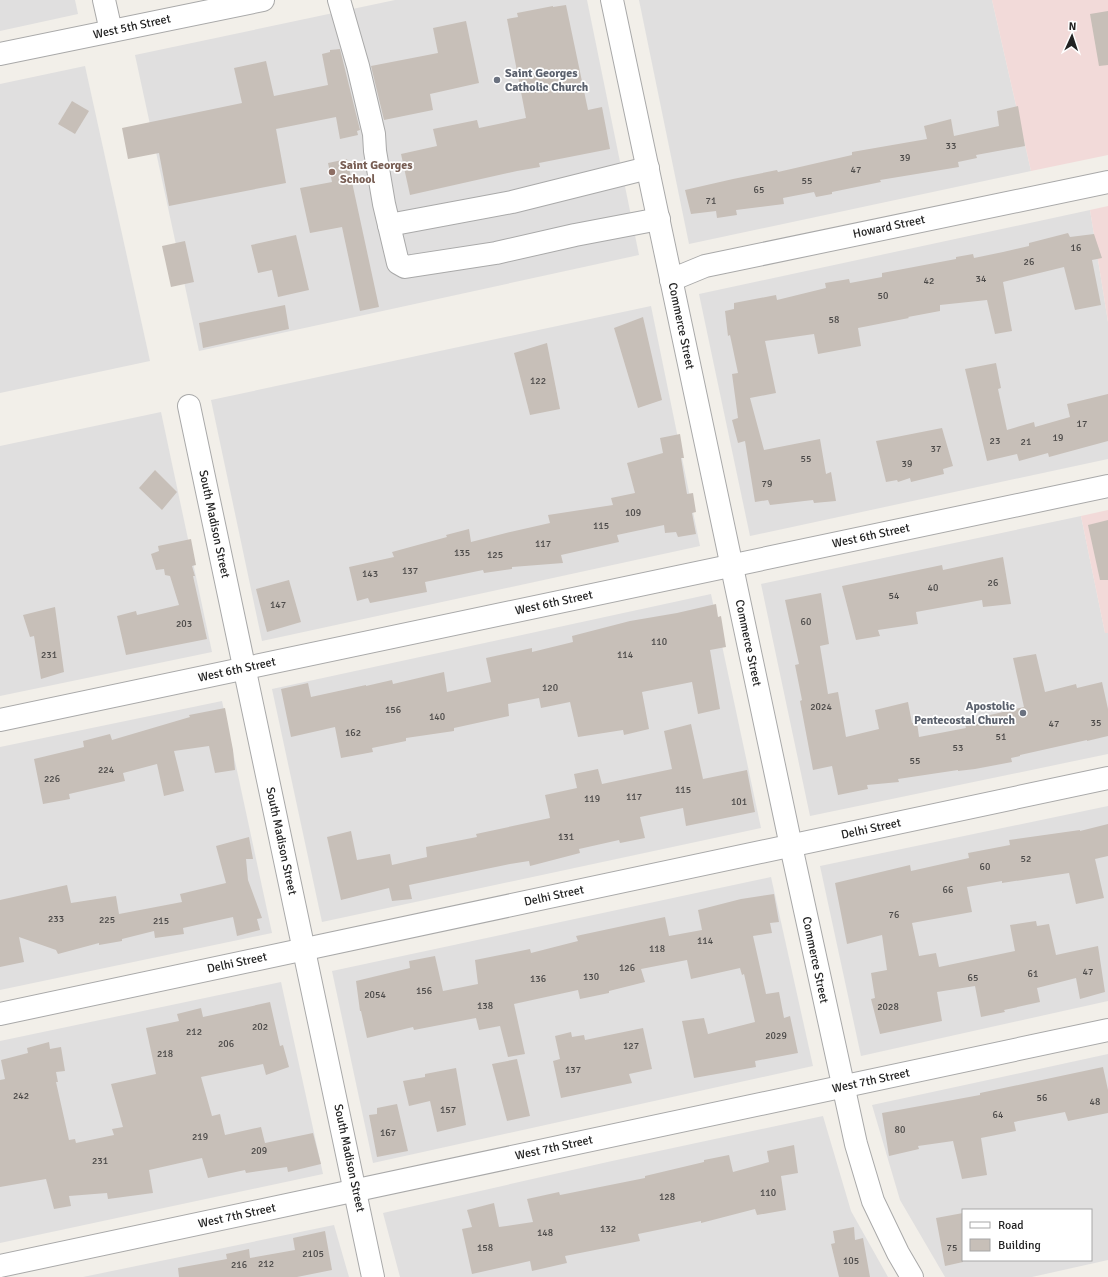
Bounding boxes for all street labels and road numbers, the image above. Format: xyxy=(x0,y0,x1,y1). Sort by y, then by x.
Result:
street label: West 5th Street xyxy=(92,11,172,43)
street label: Howard Street xyxy=(852,212,926,242)
street label: Commerce Street xyxy=(664,281,698,371)
street label: South Madison Street xyxy=(195,469,233,579)
street label: West 6th Street xyxy=(831,520,911,552)
street label: West 6th Street xyxy=(514,587,594,619)
street label: Commerce Street xyxy=(731,598,765,688)
street label: West 6th Street xyxy=(197,654,277,686)
street label: South Madison Street xyxy=(262,786,300,896)
street label: Delhi Street xyxy=(840,815,902,843)
street label: Delhi Street xyxy=(523,882,585,910)
street label: Commerce Street xyxy=(798,915,832,1005)
street label: Delhi Street xyxy=(206,949,268,977)
street label: West 7th Street xyxy=(831,1065,911,1097)
street label: South Madison Street xyxy=(330,1103,368,1213)
street label: West 7th Street xyxy=(514,1132,594,1164)
street label: West 7th Street xyxy=(197,1200,277,1232)

